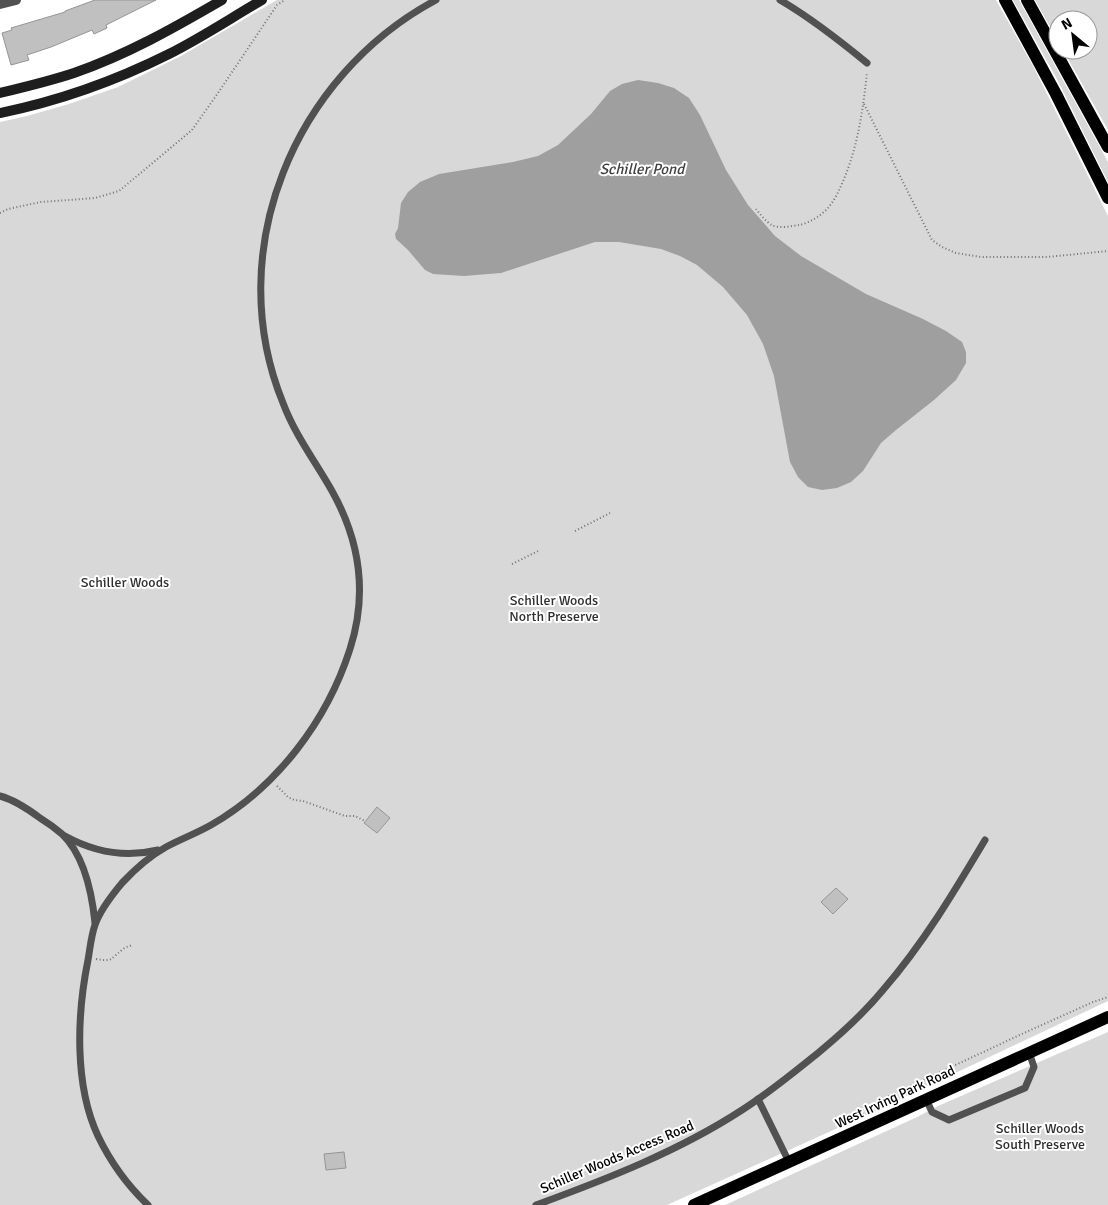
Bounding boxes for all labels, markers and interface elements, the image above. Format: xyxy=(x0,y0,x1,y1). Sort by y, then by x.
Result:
north arrow xyxy=(1048,10,1098,60)
text: N xyxy=(1059,14,1075,34)
water label: Schiller Pond xyxy=(600,160,686,178)
park label: Schiller Woods xyxy=(81,574,169,591)
park label: Schiller Woods North Preserve xyxy=(509,592,599,625)
street label: West Irving Park Road xyxy=(832,1062,958,1132)
street label: Schiller Woods Access Road xyxy=(538,1117,696,1197)
park label: Schiller Woods South Preserve xyxy=(995,1120,1085,1153)

